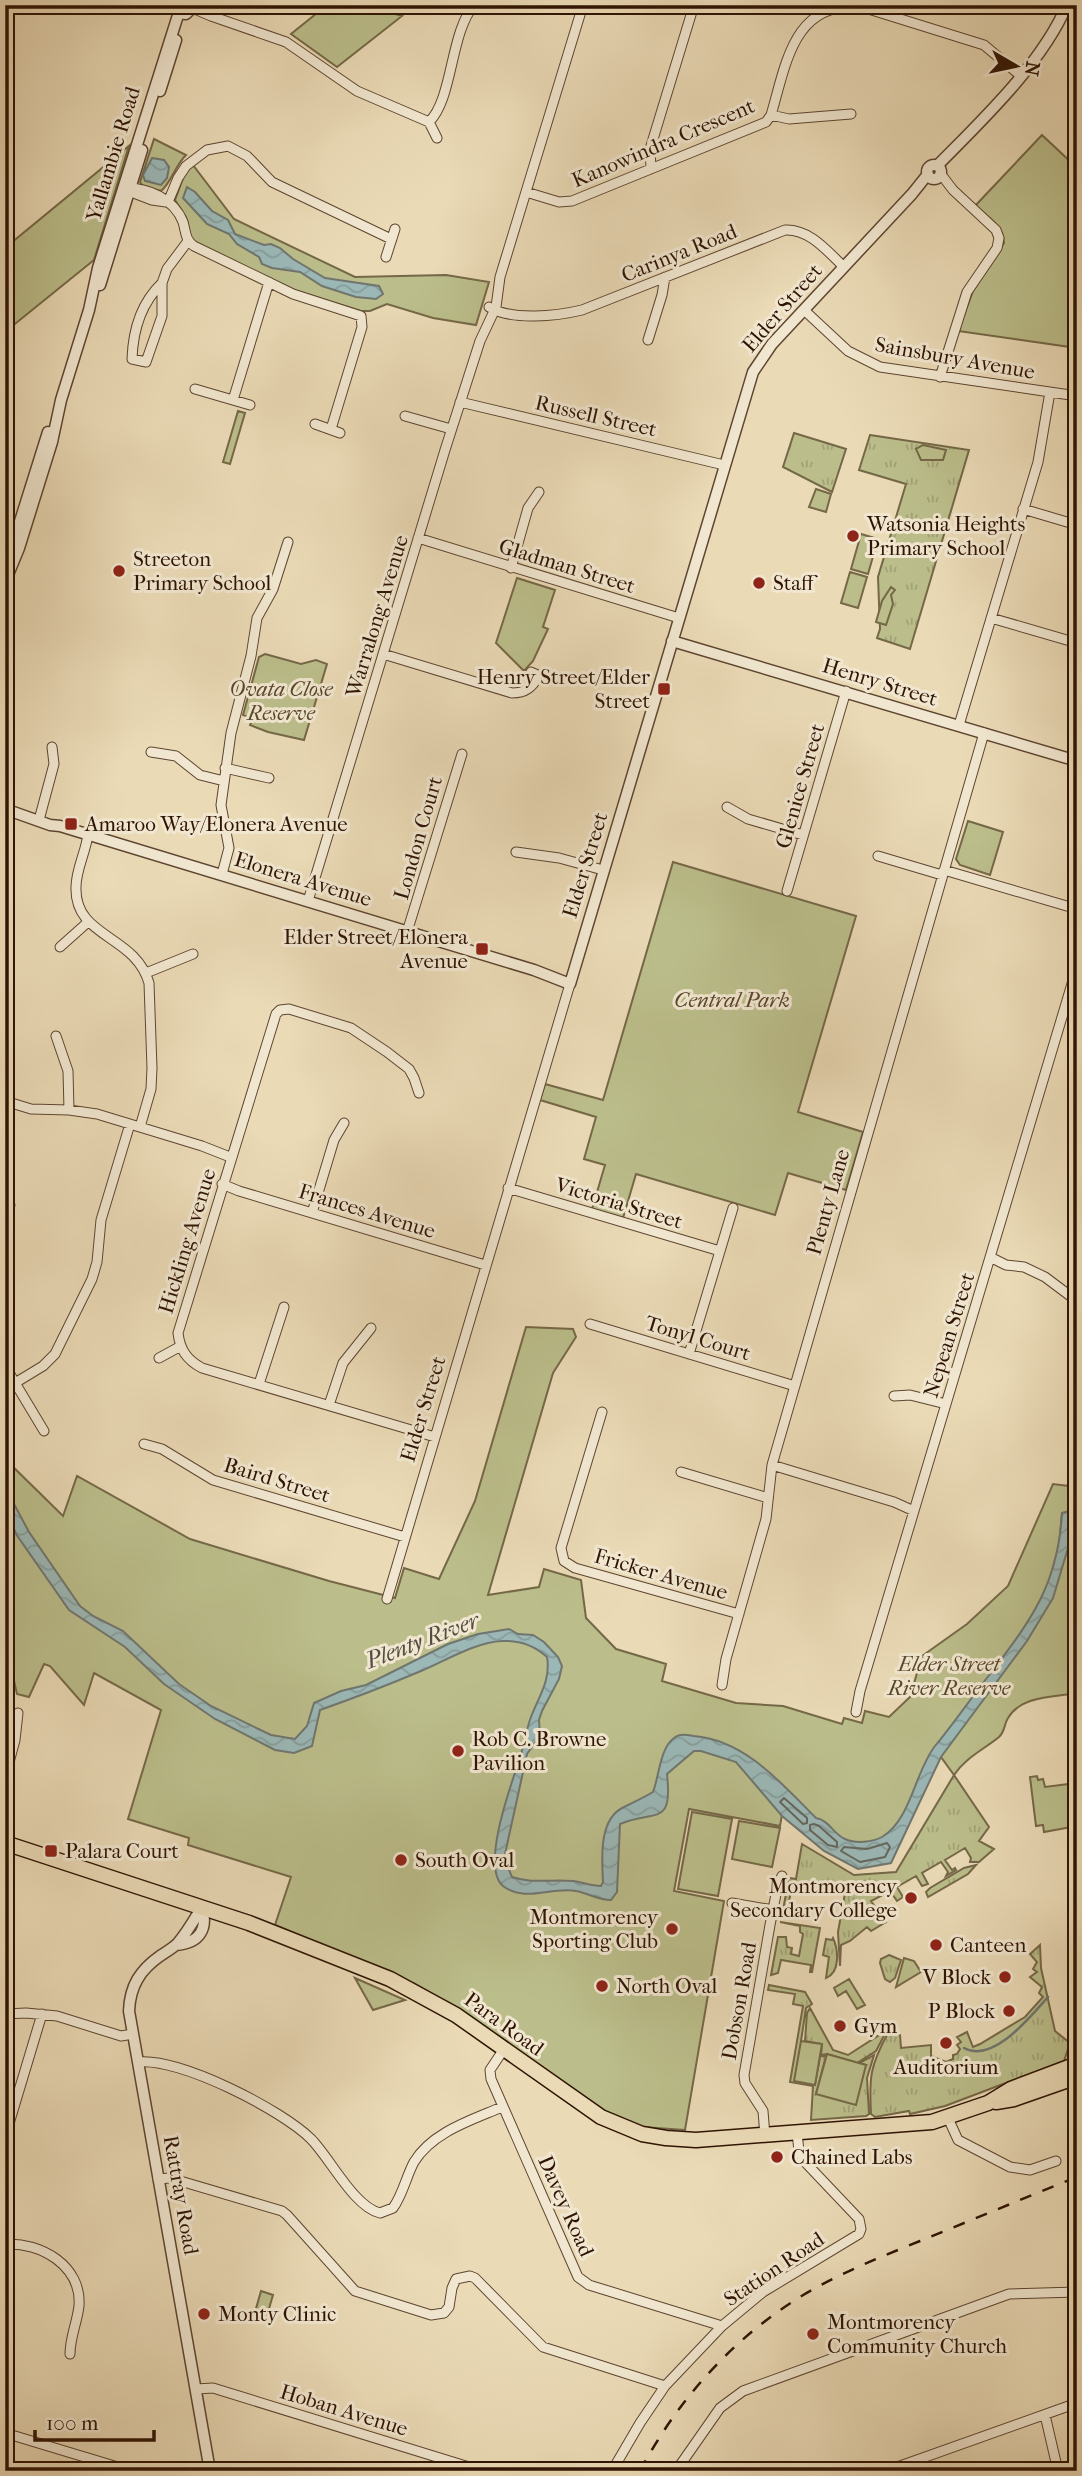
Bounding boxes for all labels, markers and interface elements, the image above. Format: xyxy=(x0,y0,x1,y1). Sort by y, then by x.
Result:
north arrow xyxy=(981,32,1050,102)
text: N xyxy=(1020,60,1044,78)
street label: Yallambie Road xyxy=(81,83,145,225)
street label: Kanowindra Crescent xyxy=(568,93,758,192)
street label: Carinya Road xyxy=(618,219,741,287)
street label: Elder Street xyxy=(737,259,827,357)
street label: Sainsbury Avenue xyxy=(873,332,1037,384)
street label: Russell Street xyxy=(533,390,660,442)
place label: Watsonia Heights Primary School xyxy=(866,512,1025,560)
marker: Watsonia Heights Primary School xyxy=(845,528,861,544)
street label: Warralong Avenue xyxy=(341,532,413,701)
street label: Gladman Street xyxy=(496,534,638,598)
place label: Streeton Primary School xyxy=(133,547,271,595)
marker: Streeton Primary School xyxy=(111,563,127,579)
place label: Staff xyxy=(773,571,818,595)
marker: Staff xyxy=(751,575,767,591)
street label: Henry Street xyxy=(820,653,941,711)
place label: Henry Street/Elder Street xyxy=(477,665,650,713)
park label: Ovata Close Reserve xyxy=(229,677,333,725)
marker: Henry Street/Elder Street xyxy=(656,681,672,697)
street label: Glenice Street xyxy=(771,720,829,851)
street label: London Court xyxy=(389,773,447,902)
street label: Elder Street xyxy=(558,809,613,921)
place label: Amaroo Way/Elonera Avenue xyxy=(84,812,348,836)
marker: Amaroo Way/Elonera Avenue xyxy=(63,816,79,832)
street label: Elonera Avenue xyxy=(231,847,375,911)
place label: Elder Street/Elonera Avenue xyxy=(284,925,468,973)
marker: Elder Street/Elonera Avenue xyxy=(474,941,490,957)
park label: Central Park xyxy=(674,988,790,1012)
street label: Plenty Lane xyxy=(801,1146,855,1258)
street label: Hickling Avenue xyxy=(154,1166,220,1316)
street label: Victoria Street xyxy=(552,1172,686,1234)
street label: Frances Avenue xyxy=(296,1179,438,1243)
street label: Nepean Street xyxy=(919,1269,980,1400)
street label: Tonyl Court xyxy=(643,1311,754,1366)
street label: Elder Street xyxy=(396,1353,451,1465)
street label: Baird Street xyxy=(221,1453,333,1508)
street label: Fricker Avenue xyxy=(592,1544,730,1604)
water label: Plenty River xyxy=(361,1606,484,1675)
park label: Elder Street River Reserve xyxy=(886,1652,1011,1700)
place label: Rob C. Browne Pavilion xyxy=(472,1727,606,1775)
marker: Rob C. Browne Pavilion xyxy=(450,1743,466,1759)
place label: Palara Court xyxy=(65,1839,179,1863)
marker: Palara Court xyxy=(43,1843,59,1859)
place label: South Oval xyxy=(415,1848,515,1872)
marker: South Oval xyxy=(393,1852,409,1868)
place label: Montmorency Secondary College xyxy=(730,1874,898,1922)
marker: Montmorency Secondary College xyxy=(903,1890,919,1906)
place label: Montmorency Sporting Club xyxy=(530,1905,659,1953)
marker: Montmorency Sporting Club xyxy=(664,1921,680,1937)
place label: Canteen xyxy=(950,1933,1026,1957)
marker: Canteen xyxy=(928,1937,944,1953)
street label: Dobson Road xyxy=(717,1940,761,2062)
place label: V Block xyxy=(922,1965,991,1989)
marker: V Block xyxy=(997,1969,1013,1985)
place label: North Oval xyxy=(616,1974,718,1998)
marker: North Oval xyxy=(594,1978,610,1994)
street label: Para Road xyxy=(460,1987,549,2061)
place label: P Block xyxy=(928,1999,995,2023)
marker: P Block xyxy=(1001,2003,1017,2019)
place label: Gym xyxy=(854,2014,898,2038)
marker: Gym xyxy=(832,2018,848,2034)
marker: Auditorium xyxy=(938,2035,954,2051)
place label: Auditorium xyxy=(892,2055,999,2079)
street label: Rattray Road xyxy=(159,2133,203,2257)
place label: Chained Labs xyxy=(791,2145,913,2169)
marker: Chained Labs xyxy=(769,2149,785,2165)
street label: Davey Road xyxy=(533,2152,599,2261)
street label: Station Road xyxy=(719,2226,829,2311)
place label: Monty Clinic xyxy=(218,2302,336,2326)
marker: Monty Clinic xyxy=(196,2306,212,2322)
place label: Montmorency Community Church xyxy=(827,2310,1007,2358)
marker: Montmorency Community Church xyxy=(805,2326,821,2342)
street label: Hoban Avenue xyxy=(277,2379,411,2441)
scale bar xyxy=(35,2399,154,2443)
text: 100 m xyxy=(46,2411,99,2435)

